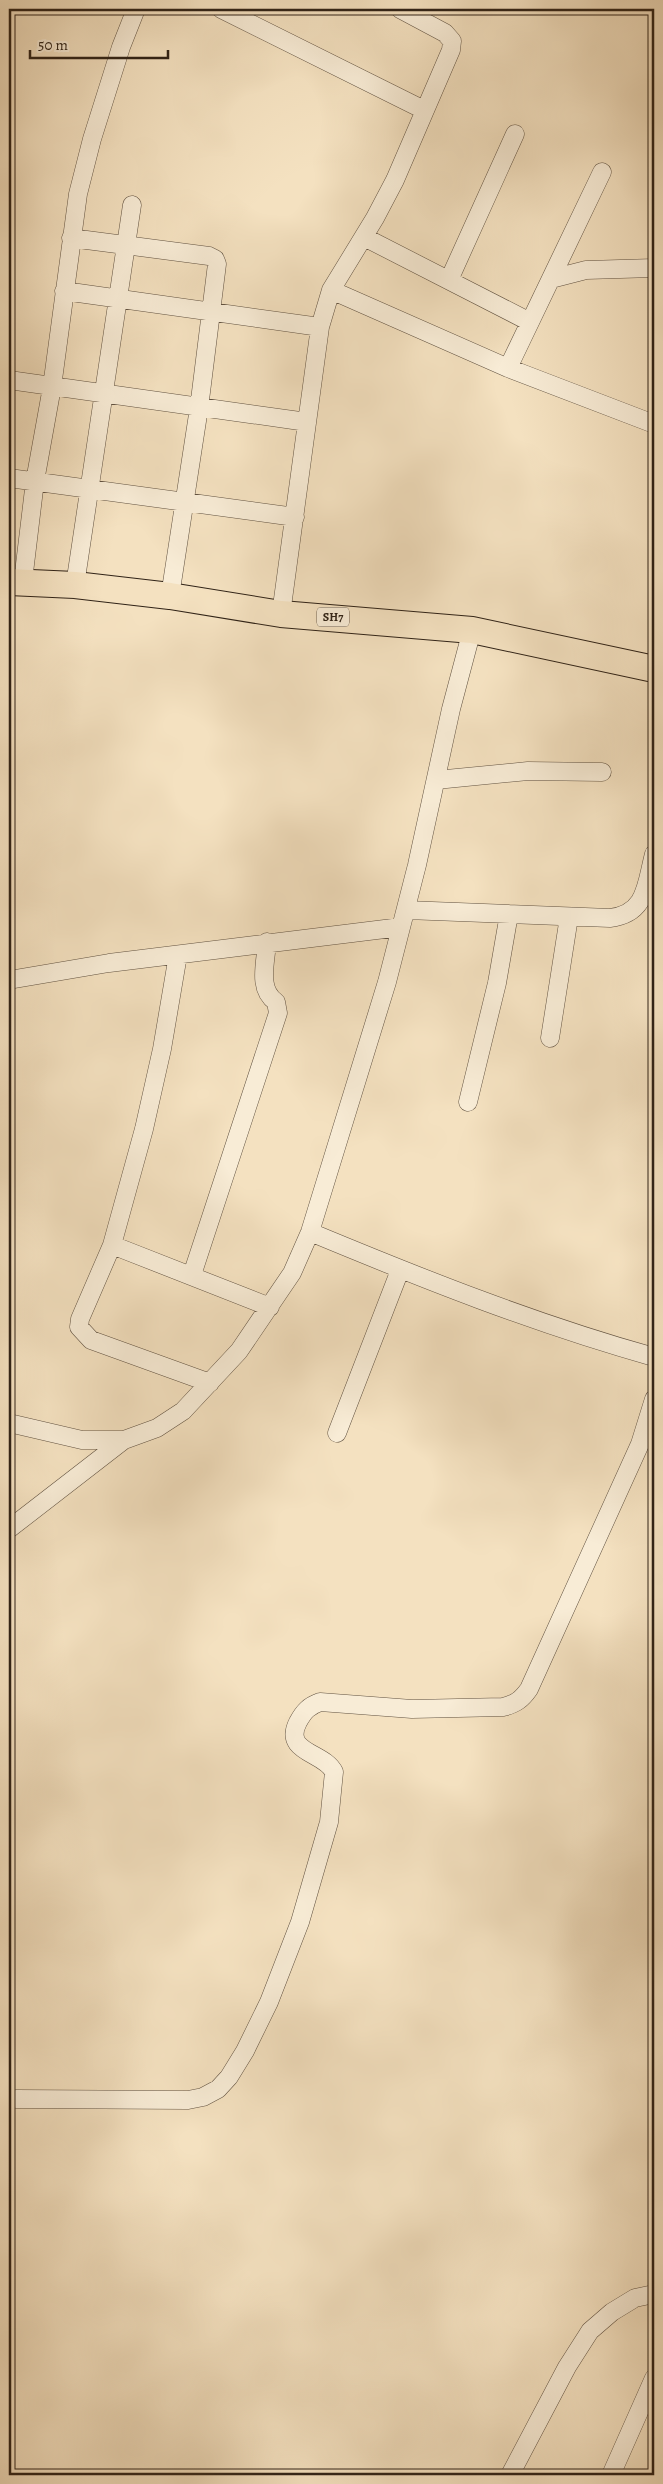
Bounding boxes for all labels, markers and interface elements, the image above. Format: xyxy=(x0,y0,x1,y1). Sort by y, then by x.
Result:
scale bar xyxy=(30,28,168,60)
text: 50 m xyxy=(38,35,68,55)
road number: SH7 xyxy=(317,608,349,626)

